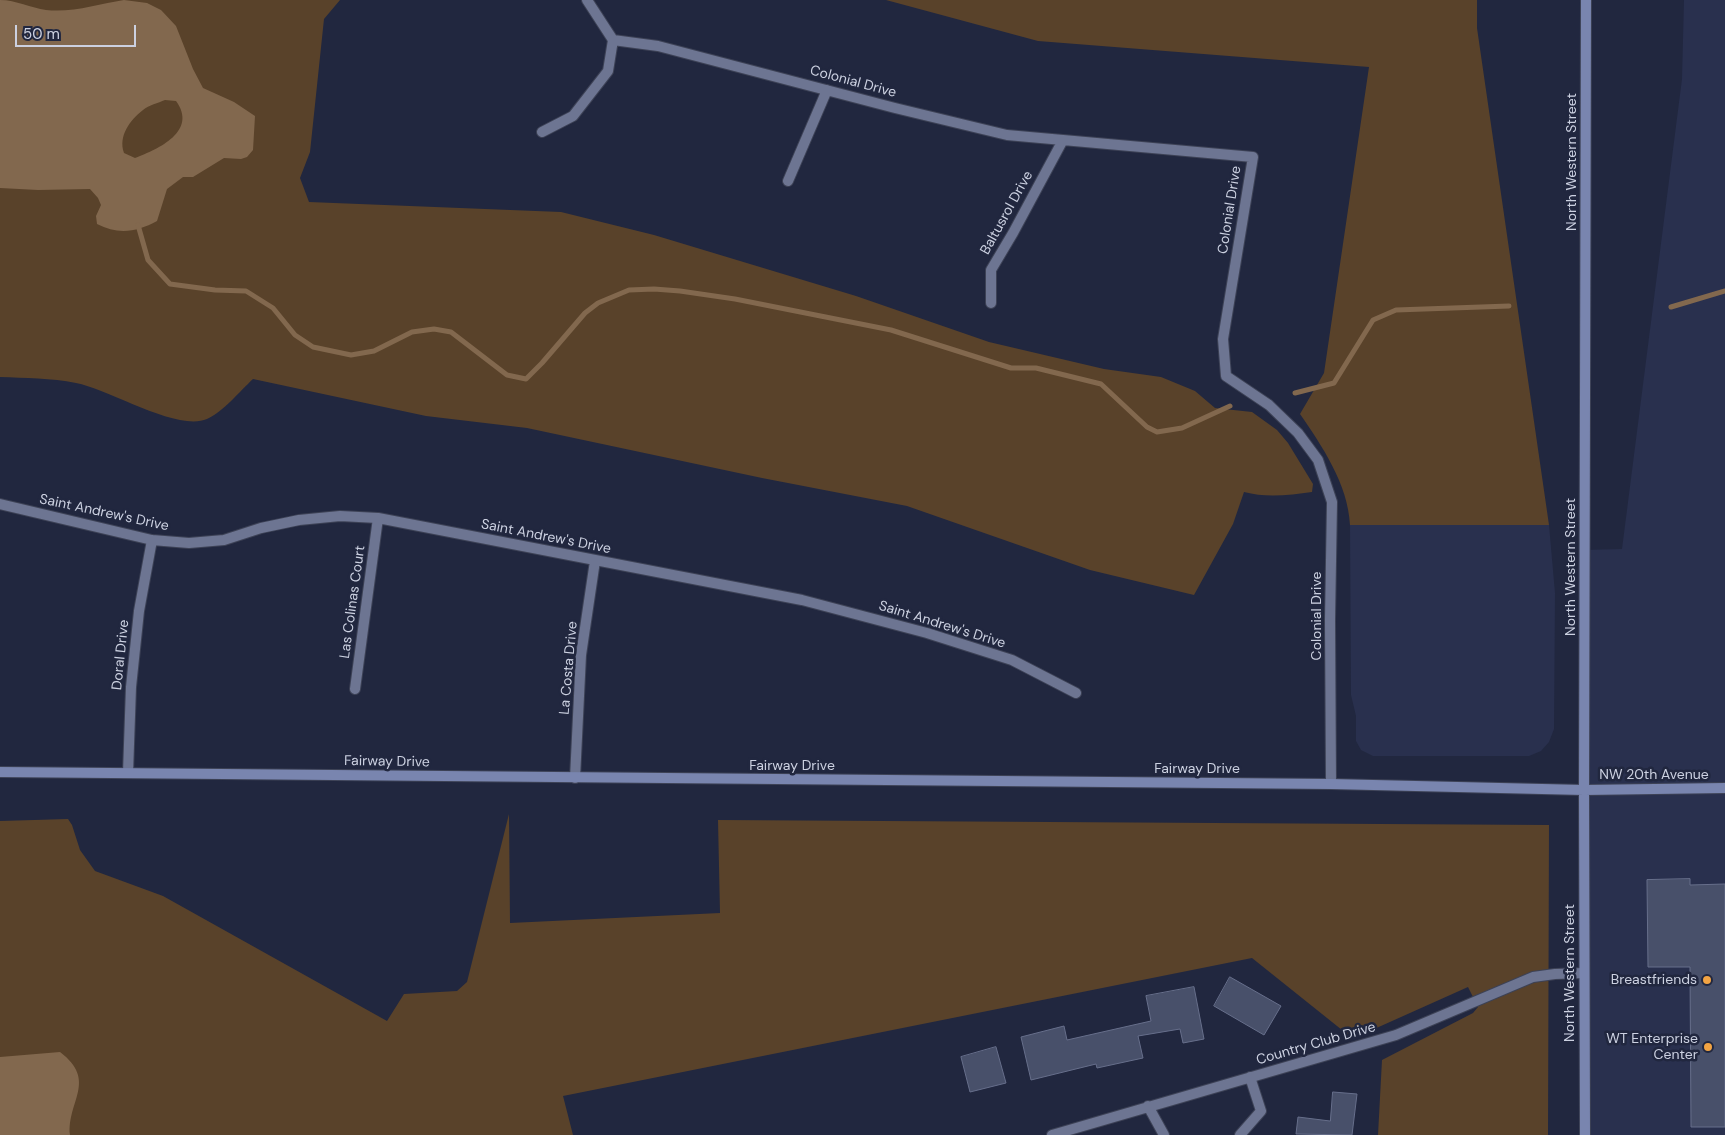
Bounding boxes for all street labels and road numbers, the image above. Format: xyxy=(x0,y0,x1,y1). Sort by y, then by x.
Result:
street label: Colonial Drive xyxy=(808,62,898,102)
street label: North Western Street xyxy=(1564,93,1580,231)
street label: Colonial Drive xyxy=(1215,165,1245,255)
street label: Baltusrol Drive xyxy=(977,168,1037,258)
street label: Saint Andrew's Drive xyxy=(38,491,170,535)
street label: North Western Street xyxy=(1563,498,1579,636)
street label: Saint Andrew's Drive xyxy=(480,516,612,558)
street label: Las Colinas Court xyxy=(337,544,369,660)
street label: Colonial Drive xyxy=(1309,572,1325,660)
street label: Saint Andrew's Drive xyxy=(876,598,1008,652)
street label: Doral Drive xyxy=(109,619,133,691)
street label: La Costa Drive xyxy=(557,621,581,715)
street label: Fairway Drive xyxy=(344,753,430,771)
street label: Fairway Drive xyxy=(749,758,835,774)
street label: Fairway Drive xyxy=(1154,761,1240,777)
street label: NW 20th Avenue xyxy=(1599,767,1709,783)
street label: North Western Street xyxy=(1562,904,1578,1042)
street label: Country Club Drive xyxy=(1254,1019,1378,1069)

